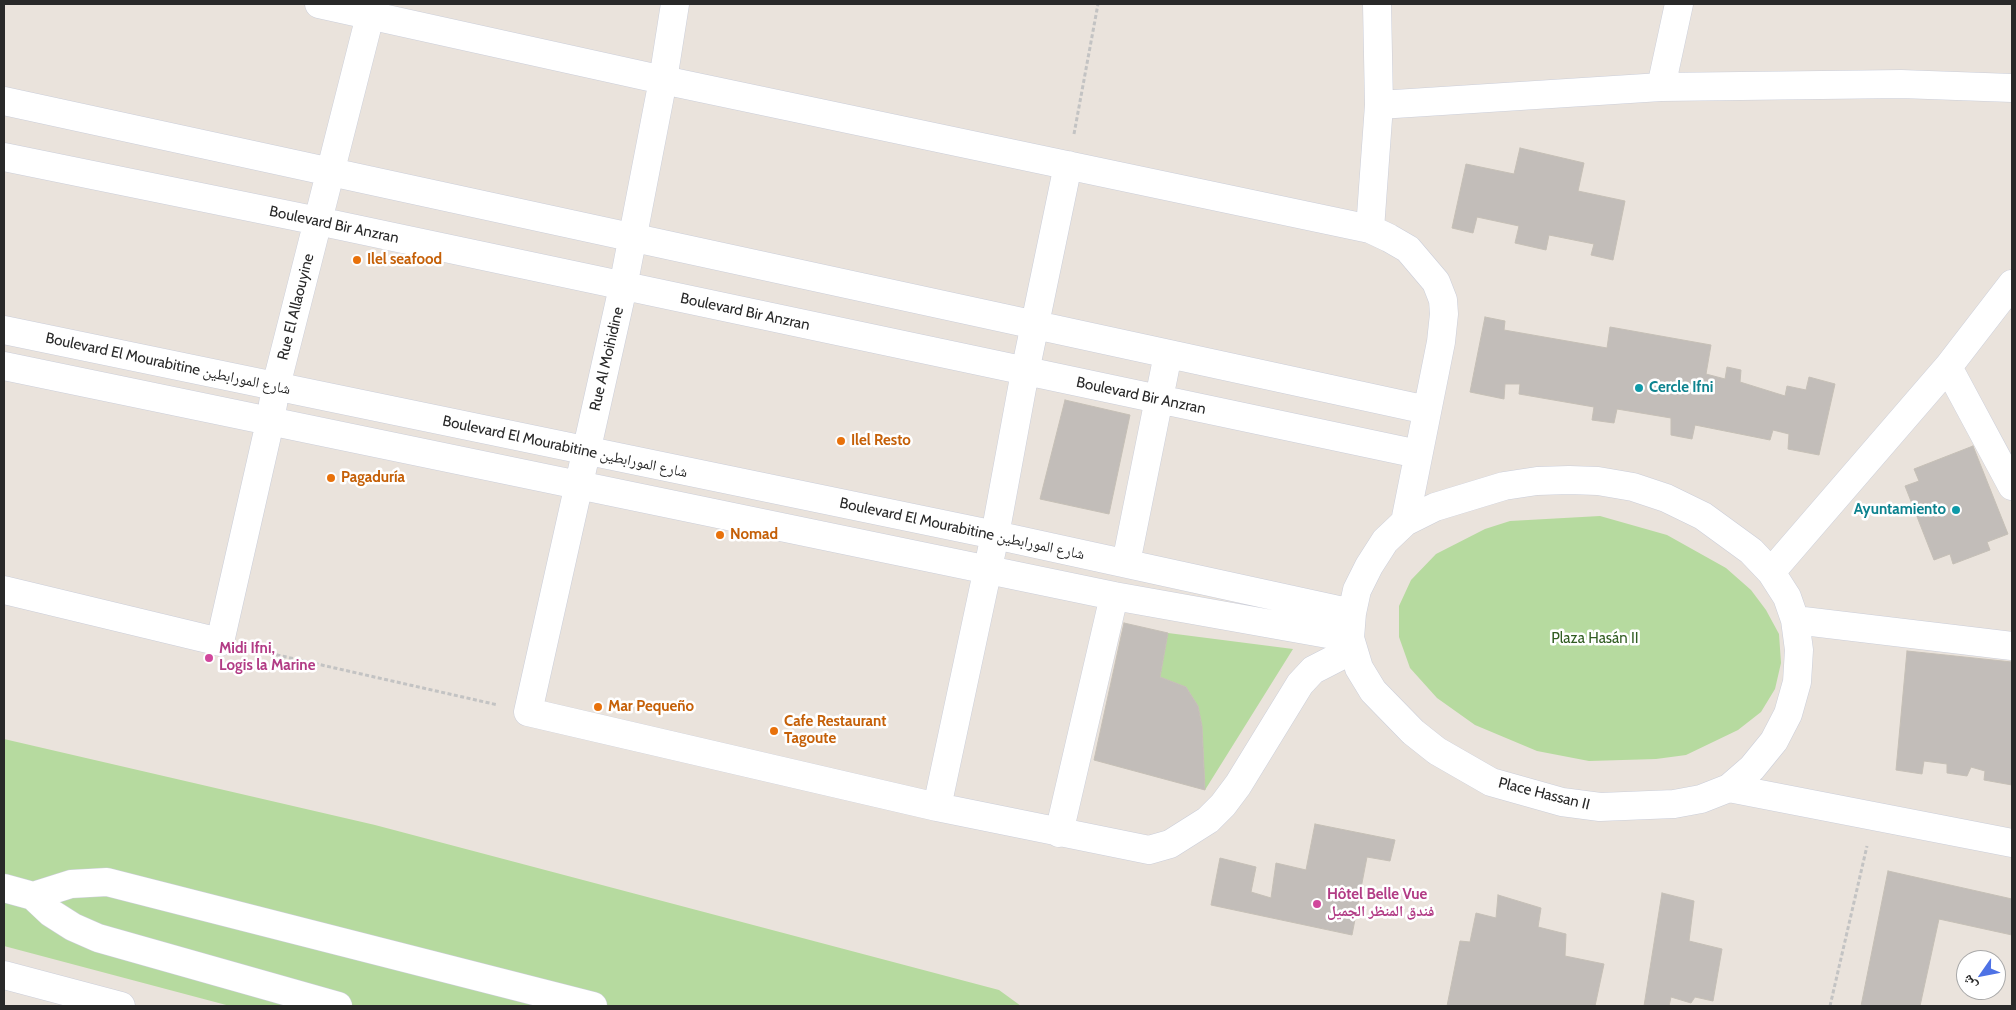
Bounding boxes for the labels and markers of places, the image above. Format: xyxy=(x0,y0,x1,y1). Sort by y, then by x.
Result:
place label: Ilel seafood xyxy=(367,251,442,269)
marker: Ilel seafood xyxy=(351,254,363,266)
place label: Cercle Ifni xyxy=(1649,379,1713,397)
marker: Cercle Ifni xyxy=(1633,382,1645,394)
place label: Ilel Resto xyxy=(851,432,911,450)
marker: Ilel Resto xyxy=(835,435,847,447)
place label: Pagaduría xyxy=(341,469,405,487)
marker: Pagaduría xyxy=(325,472,337,484)
place label: Ayuntamiento xyxy=(1854,501,1946,519)
marker: Ayuntamiento xyxy=(1950,504,1962,516)
place label: Nomad xyxy=(730,526,778,544)
marker: Nomad xyxy=(714,529,726,541)
place label: Midi Ifni, Logis la Marine xyxy=(219,640,315,675)
marker: Midi Ifni, Logis la Marine xyxy=(203,652,215,664)
place label: Mar Pequeño xyxy=(608,698,694,716)
marker: Mar Pequeño xyxy=(592,701,604,713)
place label: Cafe Restaurant Tagoute xyxy=(784,713,886,748)
marker: Cafe Restaurant Tagoute xyxy=(768,725,780,737)
place label: Hôtel Belle Vue فندق المنظر الجميل xyxy=(1327,886,1434,921)
marker: Hôtel Belle Vue فندق المنظر الجميل xyxy=(1311,898,1323,910)

